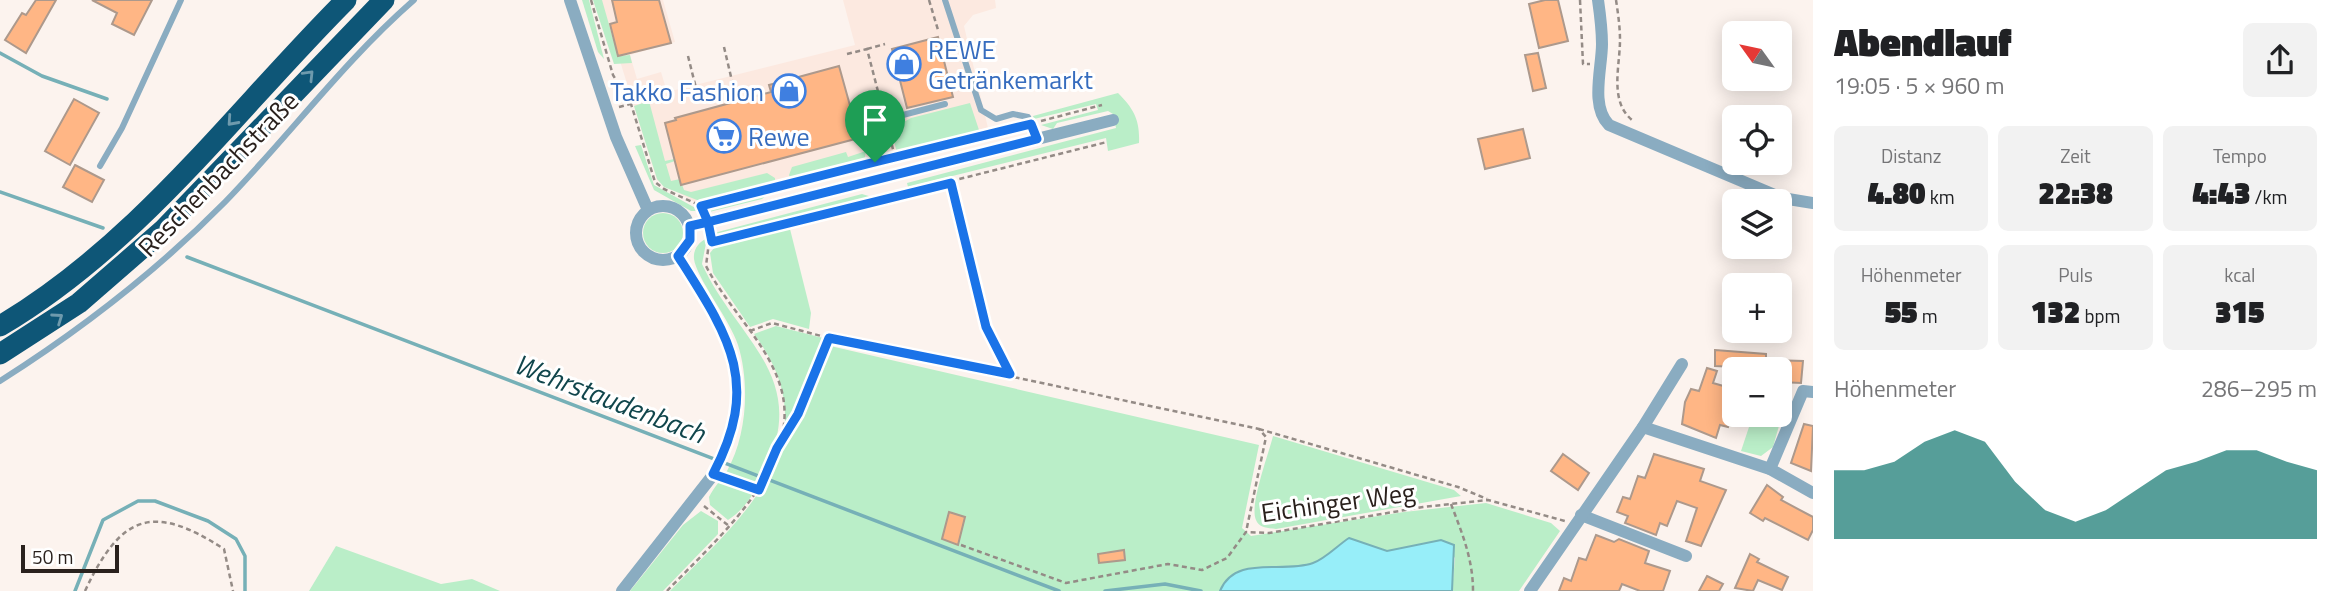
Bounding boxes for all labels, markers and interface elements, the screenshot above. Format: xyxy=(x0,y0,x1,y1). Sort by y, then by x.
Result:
text: Abendlauf xyxy=(1834,13,2012,71)
north arrow xyxy=(1722,21,1792,91)
map controls xyxy=(1722,21,1792,427)
button: share xyxy=(2243,23,2317,97)
place label: REWE Getränkemarkt xyxy=(928,30,1093,99)
shop icon: REWE Getränkemarkt xyxy=(885,45,923,83)
text: 19:05 · 5 × 960 m xyxy=(1834,68,2004,103)
one-way arrow xyxy=(301,71,314,84)
place label: Takko Fashion xyxy=(610,72,764,111)
shop icon: Takko Fashion xyxy=(770,72,808,110)
street label: Reschenbachstraße xyxy=(129,83,307,265)
pin xyxy=(845,90,905,162)
icon: arrive xyxy=(856,101,894,139)
button: locate xyxy=(1722,105,1792,175)
one-way arrow xyxy=(228,113,240,126)
supermarket icon: Rewe xyxy=(705,117,743,155)
place label: Rewe xyxy=(748,117,810,156)
text: Distanz xyxy=(1881,141,1941,170)
text: Zeit xyxy=(2060,141,2091,170)
text: Tempo xyxy=(2213,141,2267,170)
text: 4.80 xyxy=(1868,170,1926,216)
text: 22:38 xyxy=(2038,170,2113,216)
text: 4:43 xyxy=(2192,170,2250,216)
text: km xyxy=(1926,182,1955,211)
text: /km xyxy=(2250,182,2287,211)
button: layers xyxy=(1722,189,1792,259)
text: Höhenmeter xyxy=(1861,260,1962,289)
text: Puls xyxy=(2058,260,2093,289)
text: kcal xyxy=(2224,260,2255,289)
button: + xyxy=(1722,273,1792,343)
text: 55 xyxy=(1885,289,1918,335)
text: 132 xyxy=(2031,289,2080,335)
text: 315 xyxy=(2215,289,2265,335)
text: m xyxy=(1918,301,1938,330)
text: bpm xyxy=(2080,301,2120,330)
one-way arrow xyxy=(50,314,63,326)
water label: Wehrstaudenbach xyxy=(508,342,713,455)
button: − xyxy=(1722,357,1792,427)
text: Höhenmeter xyxy=(1834,371,1956,406)
text: 286–295 m xyxy=(2201,371,2317,406)
street label: Eichinger Weg xyxy=(1258,472,1418,532)
scale bar xyxy=(21,542,119,574)
text: 50 m xyxy=(32,542,73,571)

